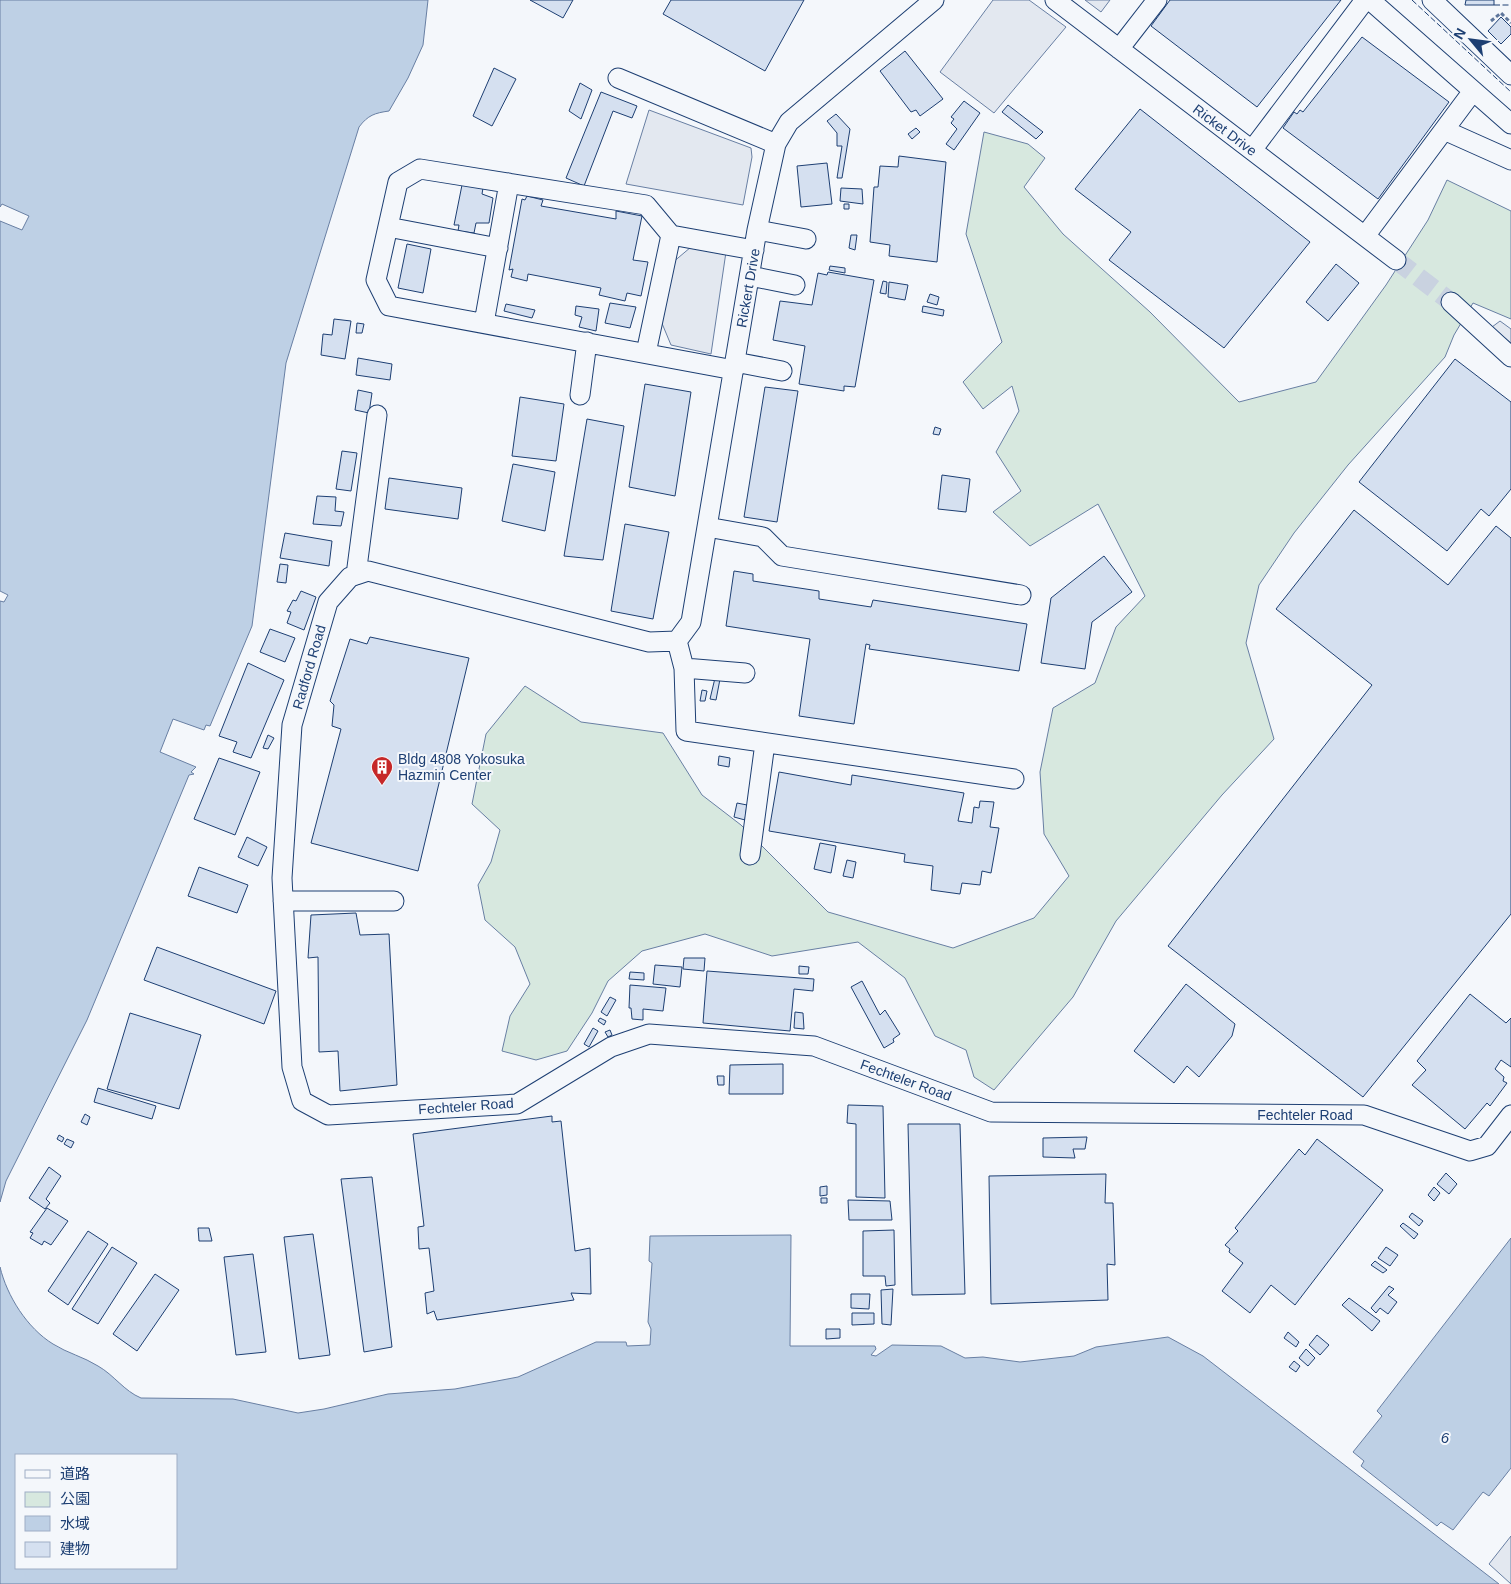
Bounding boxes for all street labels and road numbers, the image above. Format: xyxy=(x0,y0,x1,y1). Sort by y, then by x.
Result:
street label: Ricket Drive xyxy=(1190,101,1260,159)
street label: Rickert Drive xyxy=(733,247,763,329)
street label: Radford Road xyxy=(289,623,329,711)
street label: Fechteler Road xyxy=(858,1056,954,1104)
street label: Fechteler Road xyxy=(418,1095,514,1117)
street label: Fechteler Road xyxy=(1257,1107,1353,1123)

